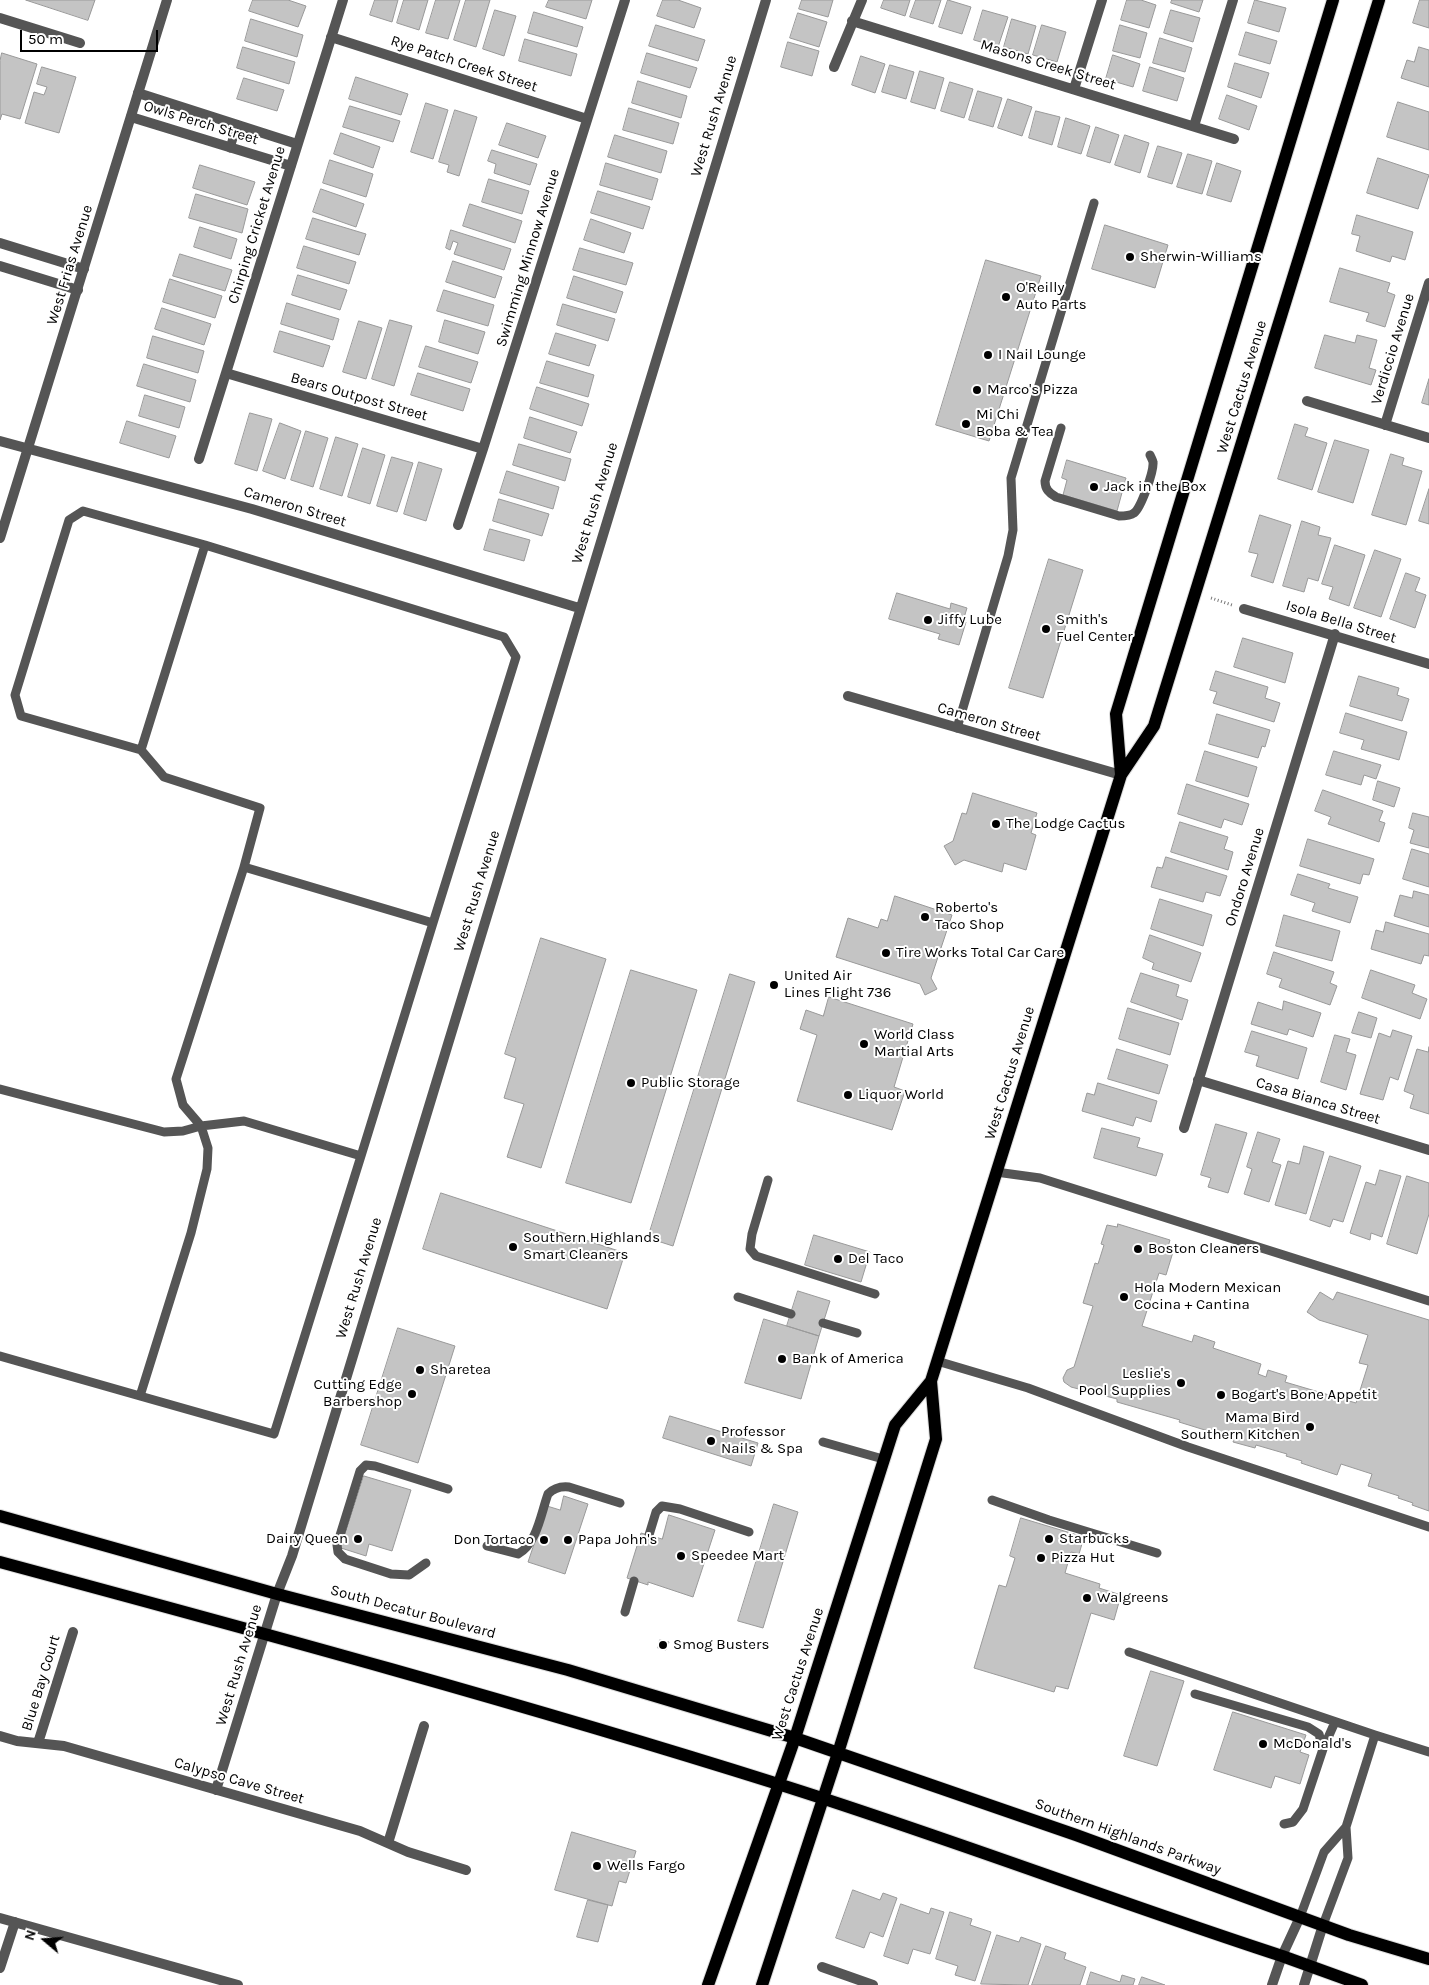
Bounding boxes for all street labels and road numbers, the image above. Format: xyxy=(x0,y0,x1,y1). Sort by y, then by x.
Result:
street label: Rye Patch Creek Street xyxy=(388,32,540,96)
street label: Masons Creek Street xyxy=(978,36,1118,94)
street label: West Rush Avenue xyxy=(687,53,741,179)
street label: Owls Perch Street xyxy=(141,97,261,149)
street label: Chirping Cricket Avenue xyxy=(224,144,290,306)
street label: Swimming Minnow Avenue xyxy=(492,167,564,349)
street label: West Frias Avenue xyxy=(43,203,97,327)
street label: Verdiccio Avenue xyxy=(1368,291,1418,407)
street label: West Cactus Avenue xyxy=(1213,318,1271,456)
street label: Bears Outpost Street xyxy=(288,369,430,425)
street label: West Rush Avenue xyxy=(568,440,622,566)
street label: Cameron Street xyxy=(241,483,349,531)
street label: Isola Bella Street xyxy=(1284,597,1398,647)
street label: Cameron Street xyxy=(935,699,1043,745)
street label: Ondoro Avenue xyxy=(1221,825,1269,929)
street label: West Rush Avenue xyxy=(450,828,504,954)
street label: West Cactus Avenue xyxy=(981,1004,1039,1142)
street label: Casa Bianca Street xyxy=(1254,1074,1382,1128)
street label: West Rush Avenue xyxy=(332,1215,386,1341)
street label: South Decatur Boulevard xyxy=(328,1581,498,1643)
street label: West Rush Avenue xyxy=(212,1602,266,1728)
street label: West Cactus Avenue xyxy=(768,1605,828,1743)
street label: Blue Bay Court xyxy=(18,1633,64,1733)
street label: Calypso Cave Street xyxy=(172,1754,306,1808)
street label: Southern Highlands Parkway xyxy=(1032,1795,1224,1879)

